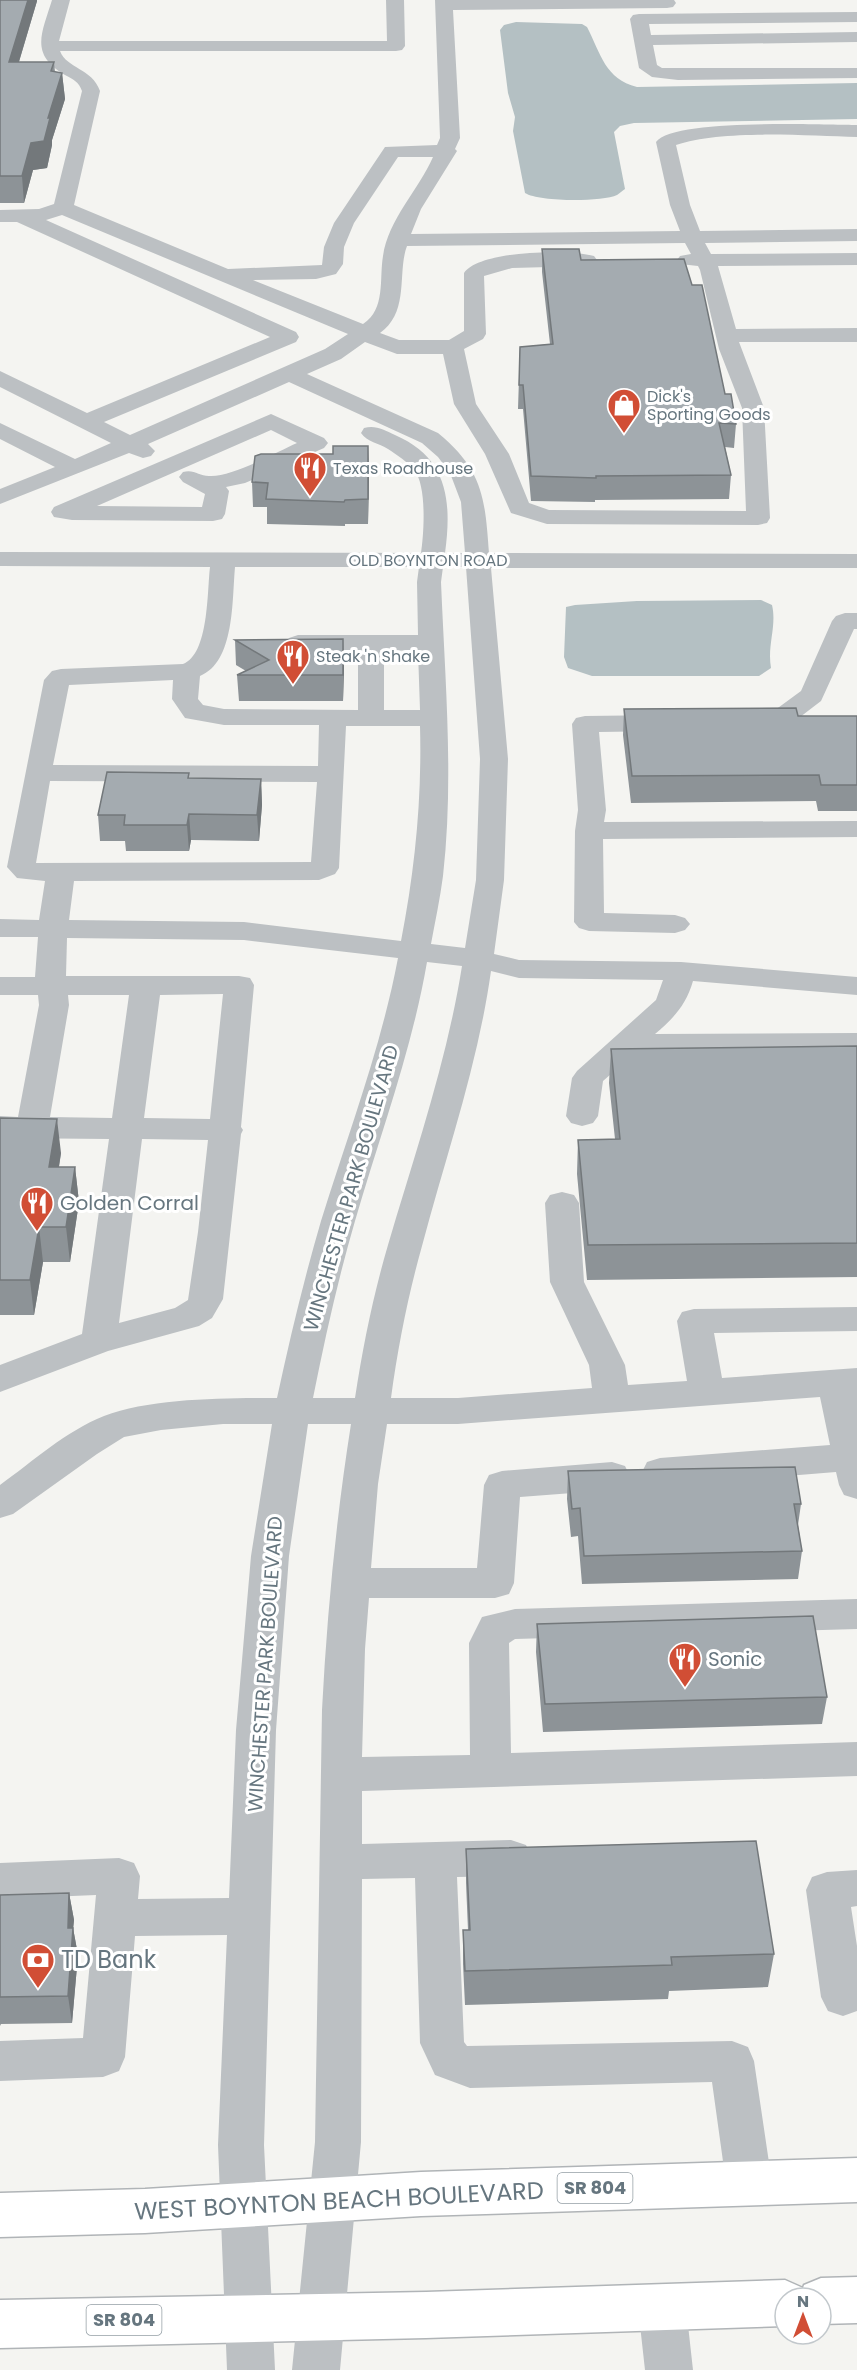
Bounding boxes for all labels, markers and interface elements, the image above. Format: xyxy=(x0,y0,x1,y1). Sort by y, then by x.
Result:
place label: Dick's Sporting Goods xyxy=(647,385,771,426)
shop icon: Dick's Sporting Goods xyxy=(606,387,642,434)
restaurant icon: Texas Roadhouse xyxy=(292,450,328,497)
place label: Texas Roadhouse xyxy=(333,457,473,480)
street label: OLD BOYNTON ROAD xyxy=(348,549,508,572)
restaurant icon: Steak 'n Shake xyxy=(275,638,311,685)
place label: Steak 'n Shake xyxy=(316,645,430,668)
street label: WINCHESTER PARK BOULEVARD xyxy=(297,1042,405,1334)
restaurant icon: Golden Corral xyxy=(19,1185,55,1232)
place label: Golden Corral xyxy=(60,1189,199,1217)
street label: WINCHESTER PARK BOULEVARD xyxy=(241,1515,289,1813)
restaurant icon: Sonic xyxy=(667,1641,703,1688)
place label: Sonic xyxy=(708,1645,762,1673)
bank icon: TD Bank xyxy=(20,1942,56,1989)
place label: TD Bank xyxy=(61,1943,157,1976)
street label: WEST BOYNTON BEACH BOULEVARD xyxy=(133,2173,545,2228)
road number: SR 804 xyxy=(558,2173,632,2203)
north arrow xyxy=(773,2286,833,2346)
text: N xyxy=(797,2290,809,2313)
road number: SR 804 xyxy=(86,2305,162,2335)

